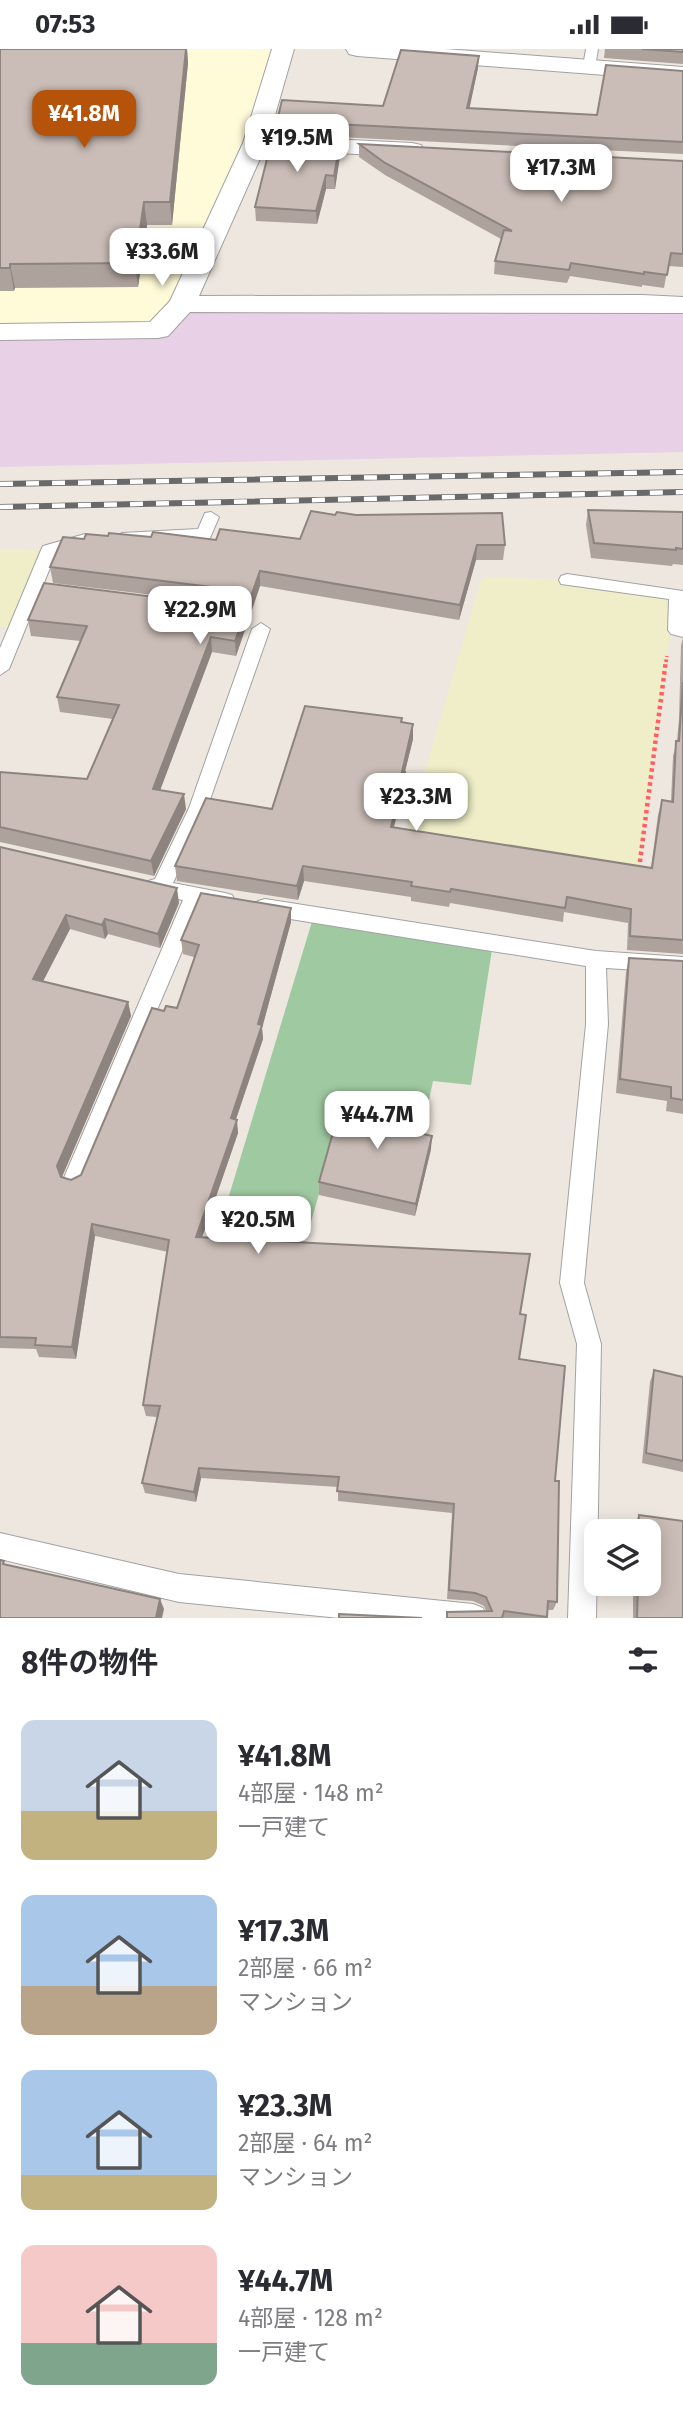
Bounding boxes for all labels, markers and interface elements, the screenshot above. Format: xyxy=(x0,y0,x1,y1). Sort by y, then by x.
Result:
text: 07:53 xyxy=(35,9,96,40)
pin: ¥41.8M xyxy=(27,91,141,150)
text: ¥41.8M xyxy=(48,99,120,127)
pin: ¥19.5M xyxy=(240,115,354,174)
text: ¥19.5M xyxy=(261,123,333,151)
pin: ¥17.3M xyxy=(504,145,618,204)
text: ¥17.3M xyxy=(526,153,596,181)
pin: ¥33.6M xyxy=(105,229,219,288)
text: ¥33.6M xyxy=(126,237,198,265)
pin: ¥22.9M xyxy=(143,587,257,646)
text: ¥22.9M xyxy=(164,595,236,623)
pin: ¥23.3M xyxy=(359,773,473,833)
text: ¥23.3M xyxy=(380,782,452,810)
pin: ¥44.7M xyxy=(320,1091,434,1151)
text: ¥44.7M xyxy=(341,1100,413,1128)
pin: ¥20.5M xyxy=(201,1197,315,1256)
text: ¥20.5M xyxy=(221,1205,295,1233)
map controls xyxy=(584,1519,661,1596)
button: layers xyxy=(584,1519,661,1596)
icon: filters xyxy=(624,1641,662,1679)
text: 8件の物件 xyxy=(21,1645,158,1681)
text: ¥41.8M xyxy=(238,1738,331,1774)
icon: home xyxy=(77,1748,161,1832)
text: 4部屋 · 148 m² xyxy=(238,1779,384,1807)
text: 一戸建て xyxy=(238,1813,330,1841)
text: ¥17.3M xyxy=(238,1913,329,1949)
icon: home xyxy=(77,1923,161,2007)
text: 2部屋 · 66 m² xyxy=(238,1954,373,1982)
text: マンション xyxy=(238,1988,353,2016)
text: ¥23.3M xyxy=(238,2088,332,2124)
icon: home xyxy=(77,2098,161,2182)
text: 2部屋 · 64 m² xyxy=(238,2129,372,2157)
text: マンション xyxy=(238,2163,353,2191)
text: ¥44.7M xyxy=(238,2263,333,2299)
icon: home xyxy=(77,2273,161,2357)
text: 4部屋 · 128 m² xyxy=(238,2304,383,2332)
text: 一戸建て xyxy=(238,2338,330,2366)

